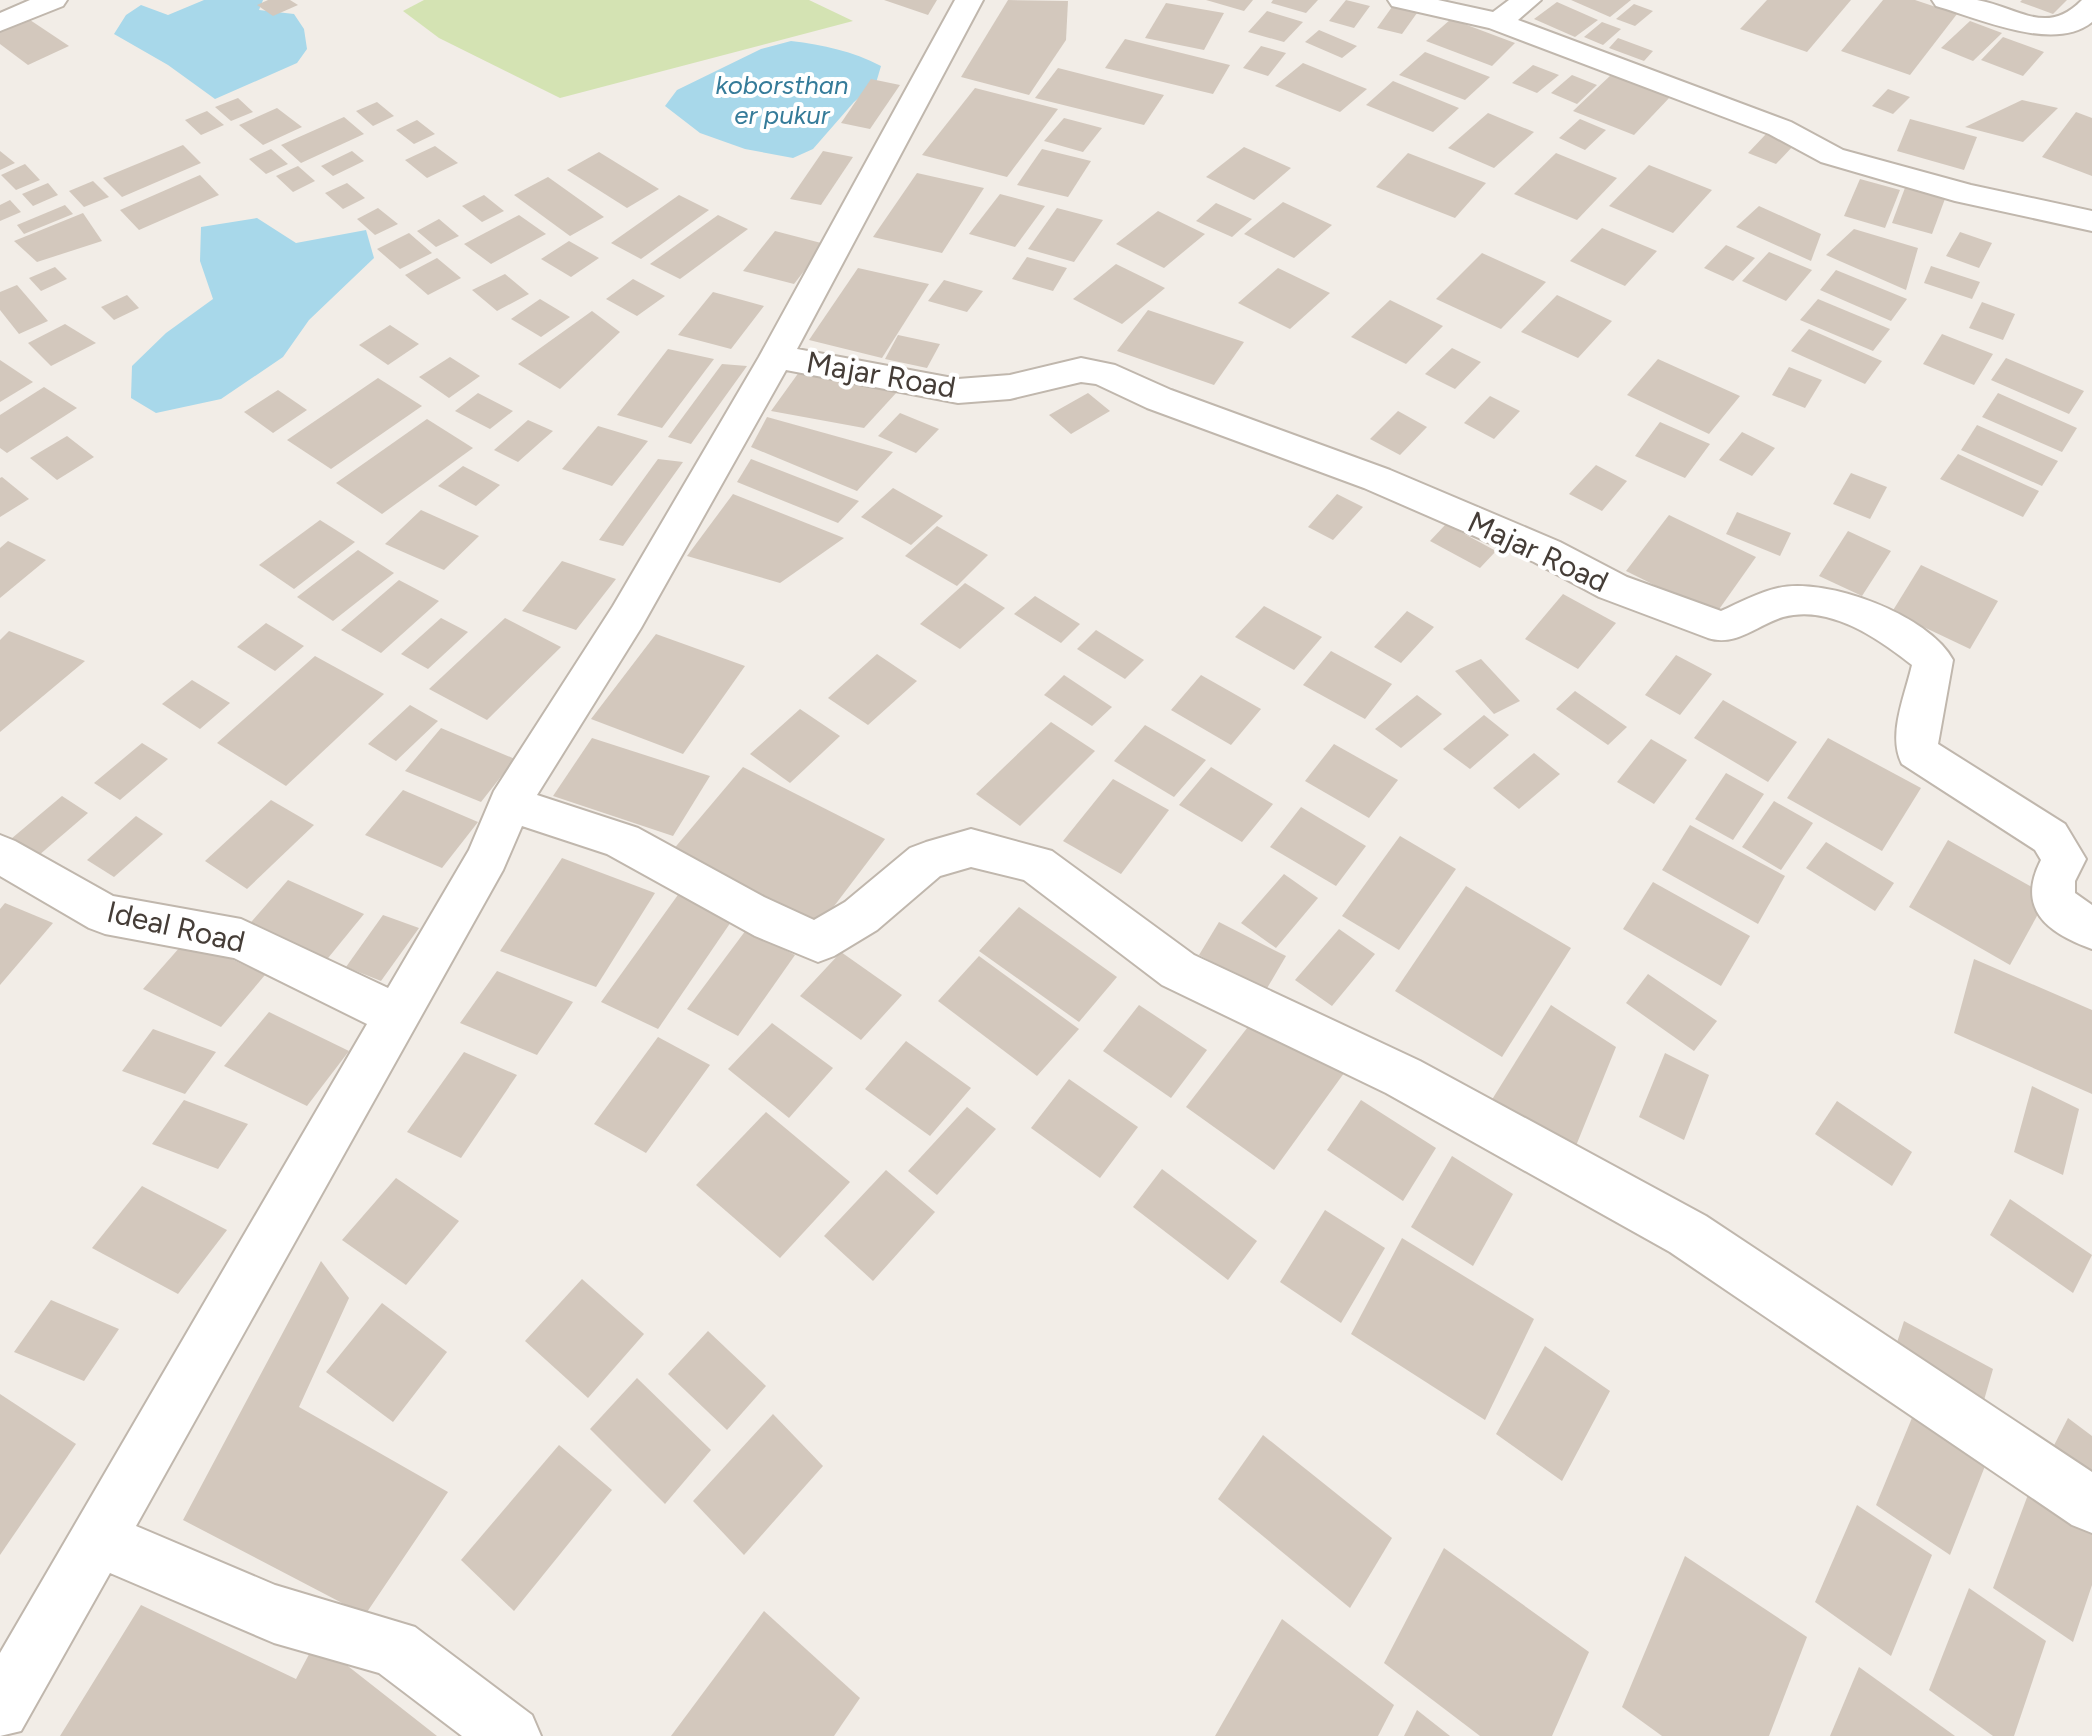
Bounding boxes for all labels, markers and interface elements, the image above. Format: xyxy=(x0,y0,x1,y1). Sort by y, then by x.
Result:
water label: koborsthan er pukur xyxy=(715,69,849,131)
street label: Majar Road xyxy=(804,343,958,406)
street label: Majar Road xyxy=(1462,503,1614,600)
street label: Ideal Road xyxy=(104,893,249,960)

